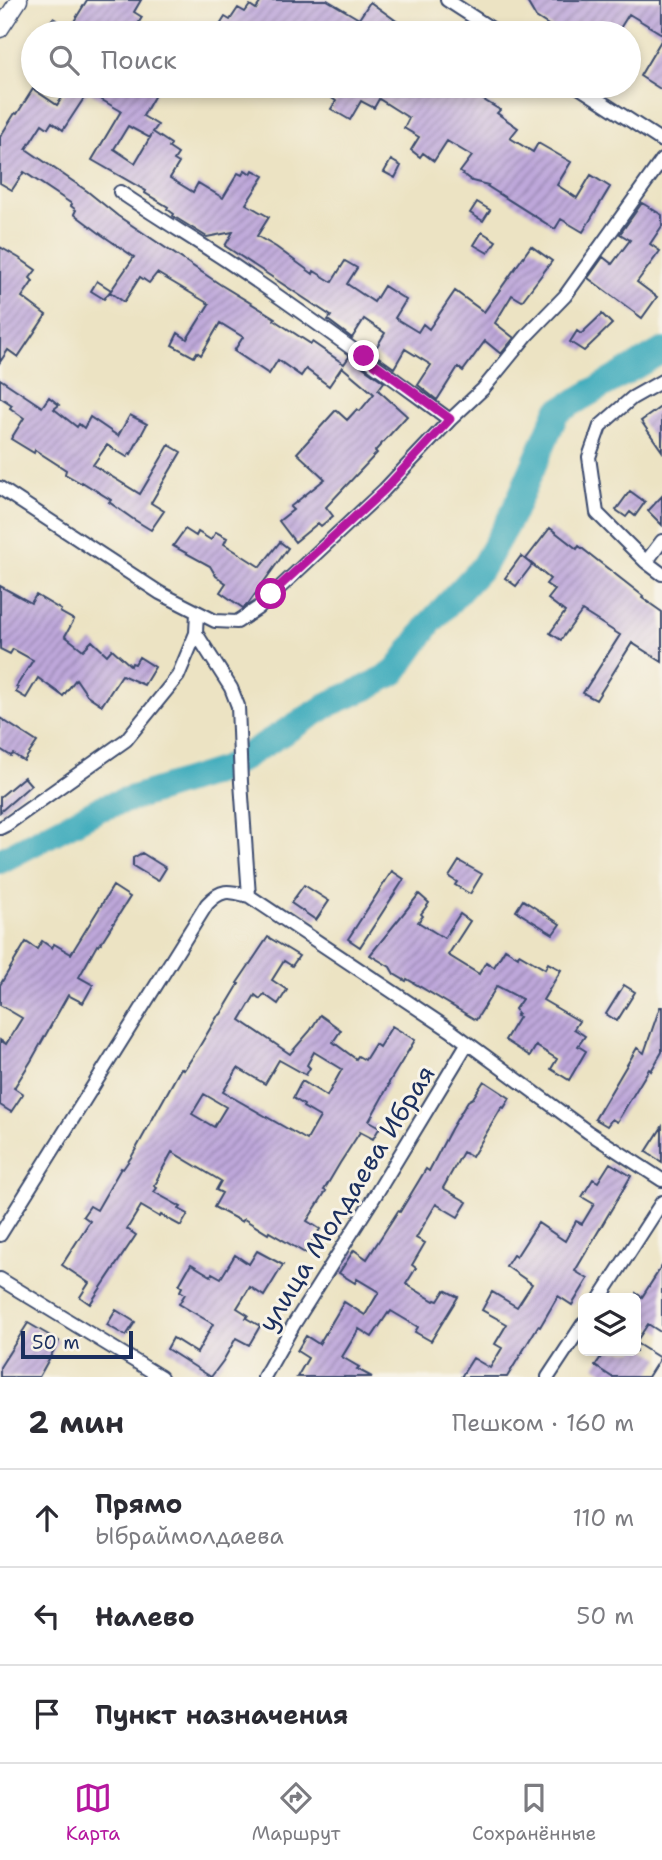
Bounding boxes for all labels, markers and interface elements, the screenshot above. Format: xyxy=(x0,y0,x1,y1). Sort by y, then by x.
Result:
search box xyxy=(21,21,641,98)
icon: search xyxy=(45,41,83,79)
text: Поиск xyxy=(101,42,177,77)
route end xyxy=(348,340,379,371)
route start xyxy=(255,578,286,609)
street label: улица Молдаева Ибрая xyxy=(249,1058,443,1338)
map controls xyxy=(578,1293,641,1356)
button: layers xyxy=(578,1293,641,1356)
scale bar xyxy=(21,1328,133,1360)
text: 50 m xyxy=(32,1330,80,1355)
text: 2 мин xyxy=(28,1402,124,1443)
text: Пешком · 160 m xyxy=(452,1408,634,1438)
text: Прямо xyxy=(95,1486,183,1521)
icon: ahead xyxy=(28,1499,66,1537)
text: 110 m xyxy=(572,1503,634,1533)
text: Ыбраймолдаева xyxy=(95,1521,284,1551)
icon: left xyxy=(28,1597,66,1635)
text: Налево xyxy=(95,1599,195,1634)
text: 50 m xyxy=(576,1601,634,1631)
icon: arrive xyxy=(28,1695,66,1733)
text: Пункт назначения xyxy=(95,1697,348,1732)
tab: Карта xyxy=(66,1779,120,1846)
tab: Маршрут xyxy=(252,1779,340,1846)
tab: Сохранённые xyxy=(472,1779,596,1846)

